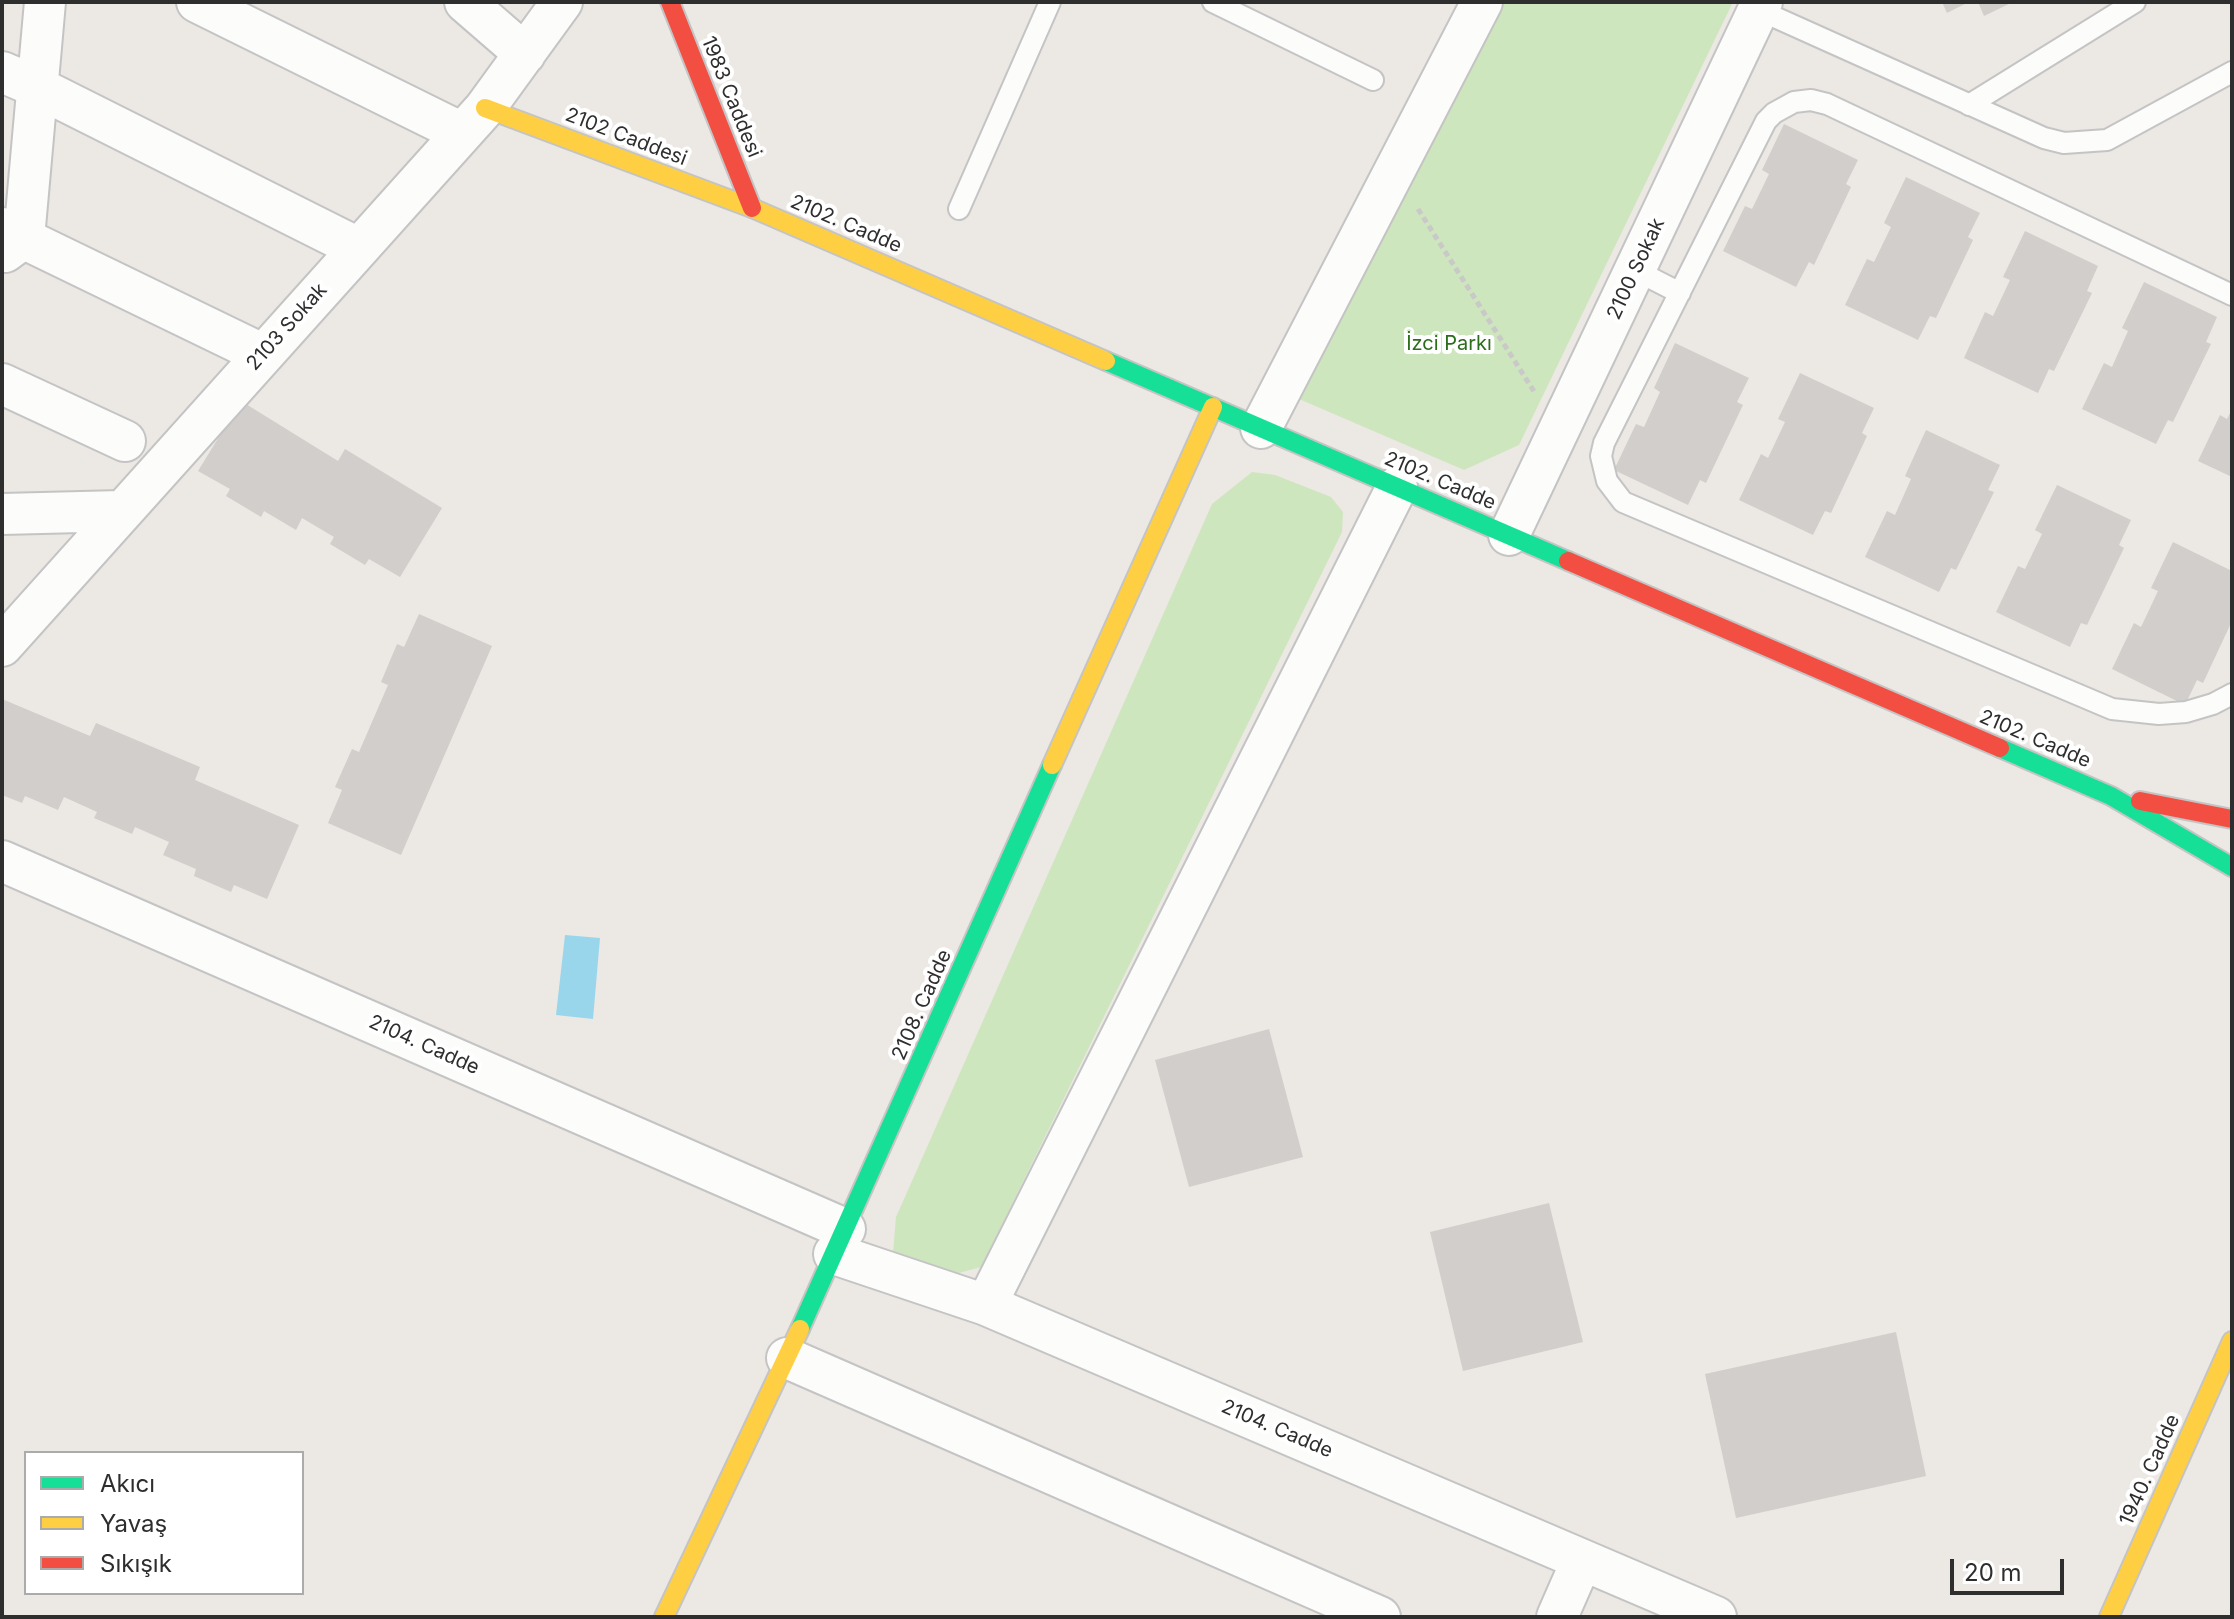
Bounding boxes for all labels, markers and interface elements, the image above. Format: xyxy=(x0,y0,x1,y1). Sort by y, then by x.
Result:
street label: 1983 Caddesi xyxy=(696,33,766,161)
street label: 2102 Caddesi xyxy=(562,103,690,171)
street label: 2102. Cadde xyxy=(787,190,905,258)
street label: 2100 Sokak xyxy=(1602,214,1670,324)
street label: 2103 Sokak xyxy=(242,278,332,376)
park label: İzci Parkı xyxy=(1406,332,1492,356)
street label: 2102. Cadde xyxy=(1381,447,1499,515)
street label: 2102. Cadde xyxy=(1976,705,2094,773)
street label: 2108. Cadde xyxy=(887,946,957,1064)
street label: 2104. Cadde xyxy=(365,1010,483,1080)
street label: 2104. Cadde xyxy=(1218,1395,1336,1463)
street label: 1940. Cadde xyxy=(2115,1411,2185,1529)
legend xyxy=(24,1451,304,1595)
text: Akıcı xyxy=(100,1469,155,1498)
text: Yavaş xyxy=(100,1509,167,1538)
scale bar xyxy=(1954,1543,2068,1593)
text: Sıkışık xyxy=(100,1549,172,1578)
text: 20 m xyxy=(1964,1558,2022,1587)

